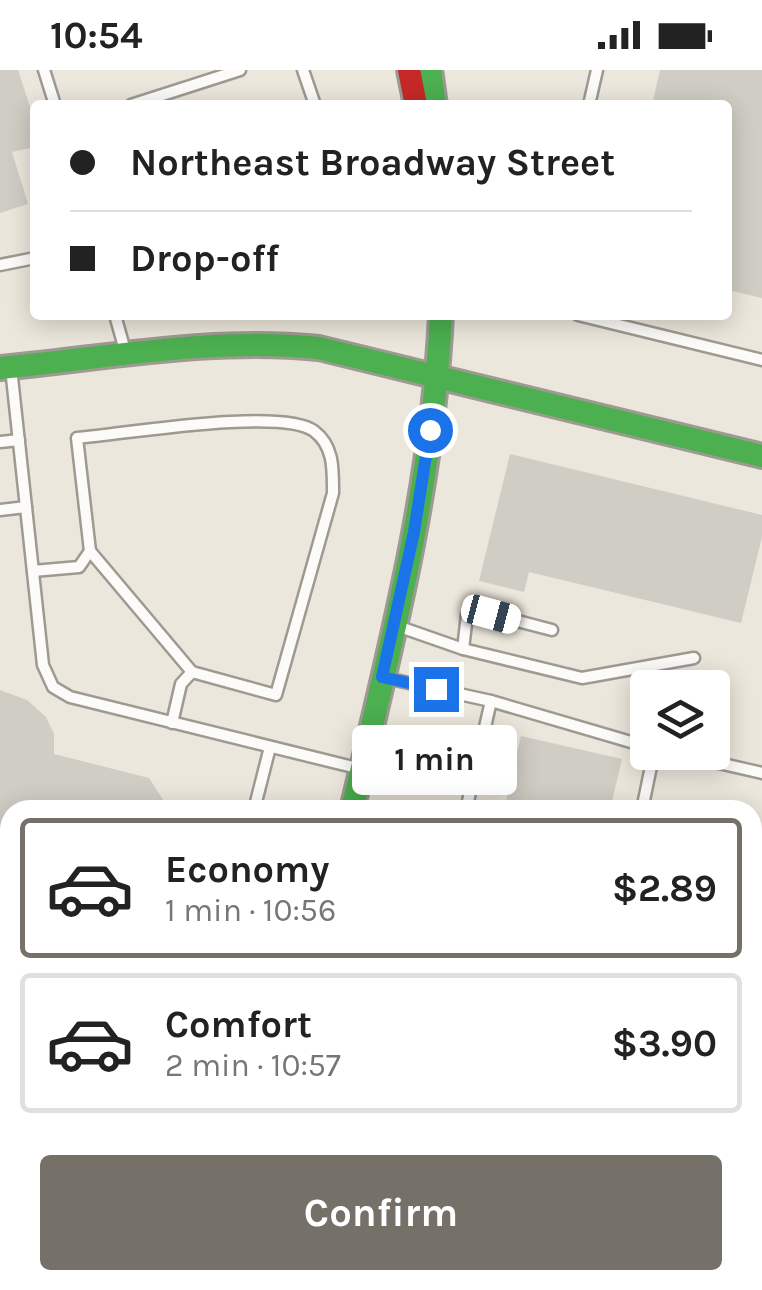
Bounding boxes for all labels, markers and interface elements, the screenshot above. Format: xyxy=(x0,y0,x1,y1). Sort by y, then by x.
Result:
text: 10:54 xyxy=(50,13,143,58)
text: Northeast Broadway Street xyxy=(130,140,615,185)
text: Drop-off xyxy=(130,236,279,281)
route start xyxy=(408,408,453,453)
car xyxy=(458,592,524,636)
route end xyxy=(414,667,459,712)
map controls xyxy=(630,670,730,770)
button: layers xyxy=(630,670,730,770)
callout: 1 min xyxy=(354,724,518,794)
text: 1 min xyxy=(394,741,475,778)
icon: car xyxy=(45,843,135,933)
text: Economy xyxy=(165,847,329,892)
text: $2.89 xyxy=(612,866,717,911)
text: 1 min · 10:56 xyxy=(165,892,336,929)
icon: car xyxy=(45,998,135,1088)
text: Comfort xyxy=(165,1002,312,1047)
text: $3.90 xyxy=(612,1021,717,1066)
text: 2 min · 10:57 xyxy=(165,1047,341,1084)
button: Confirm xyxy=(40,1155,722,1270)

